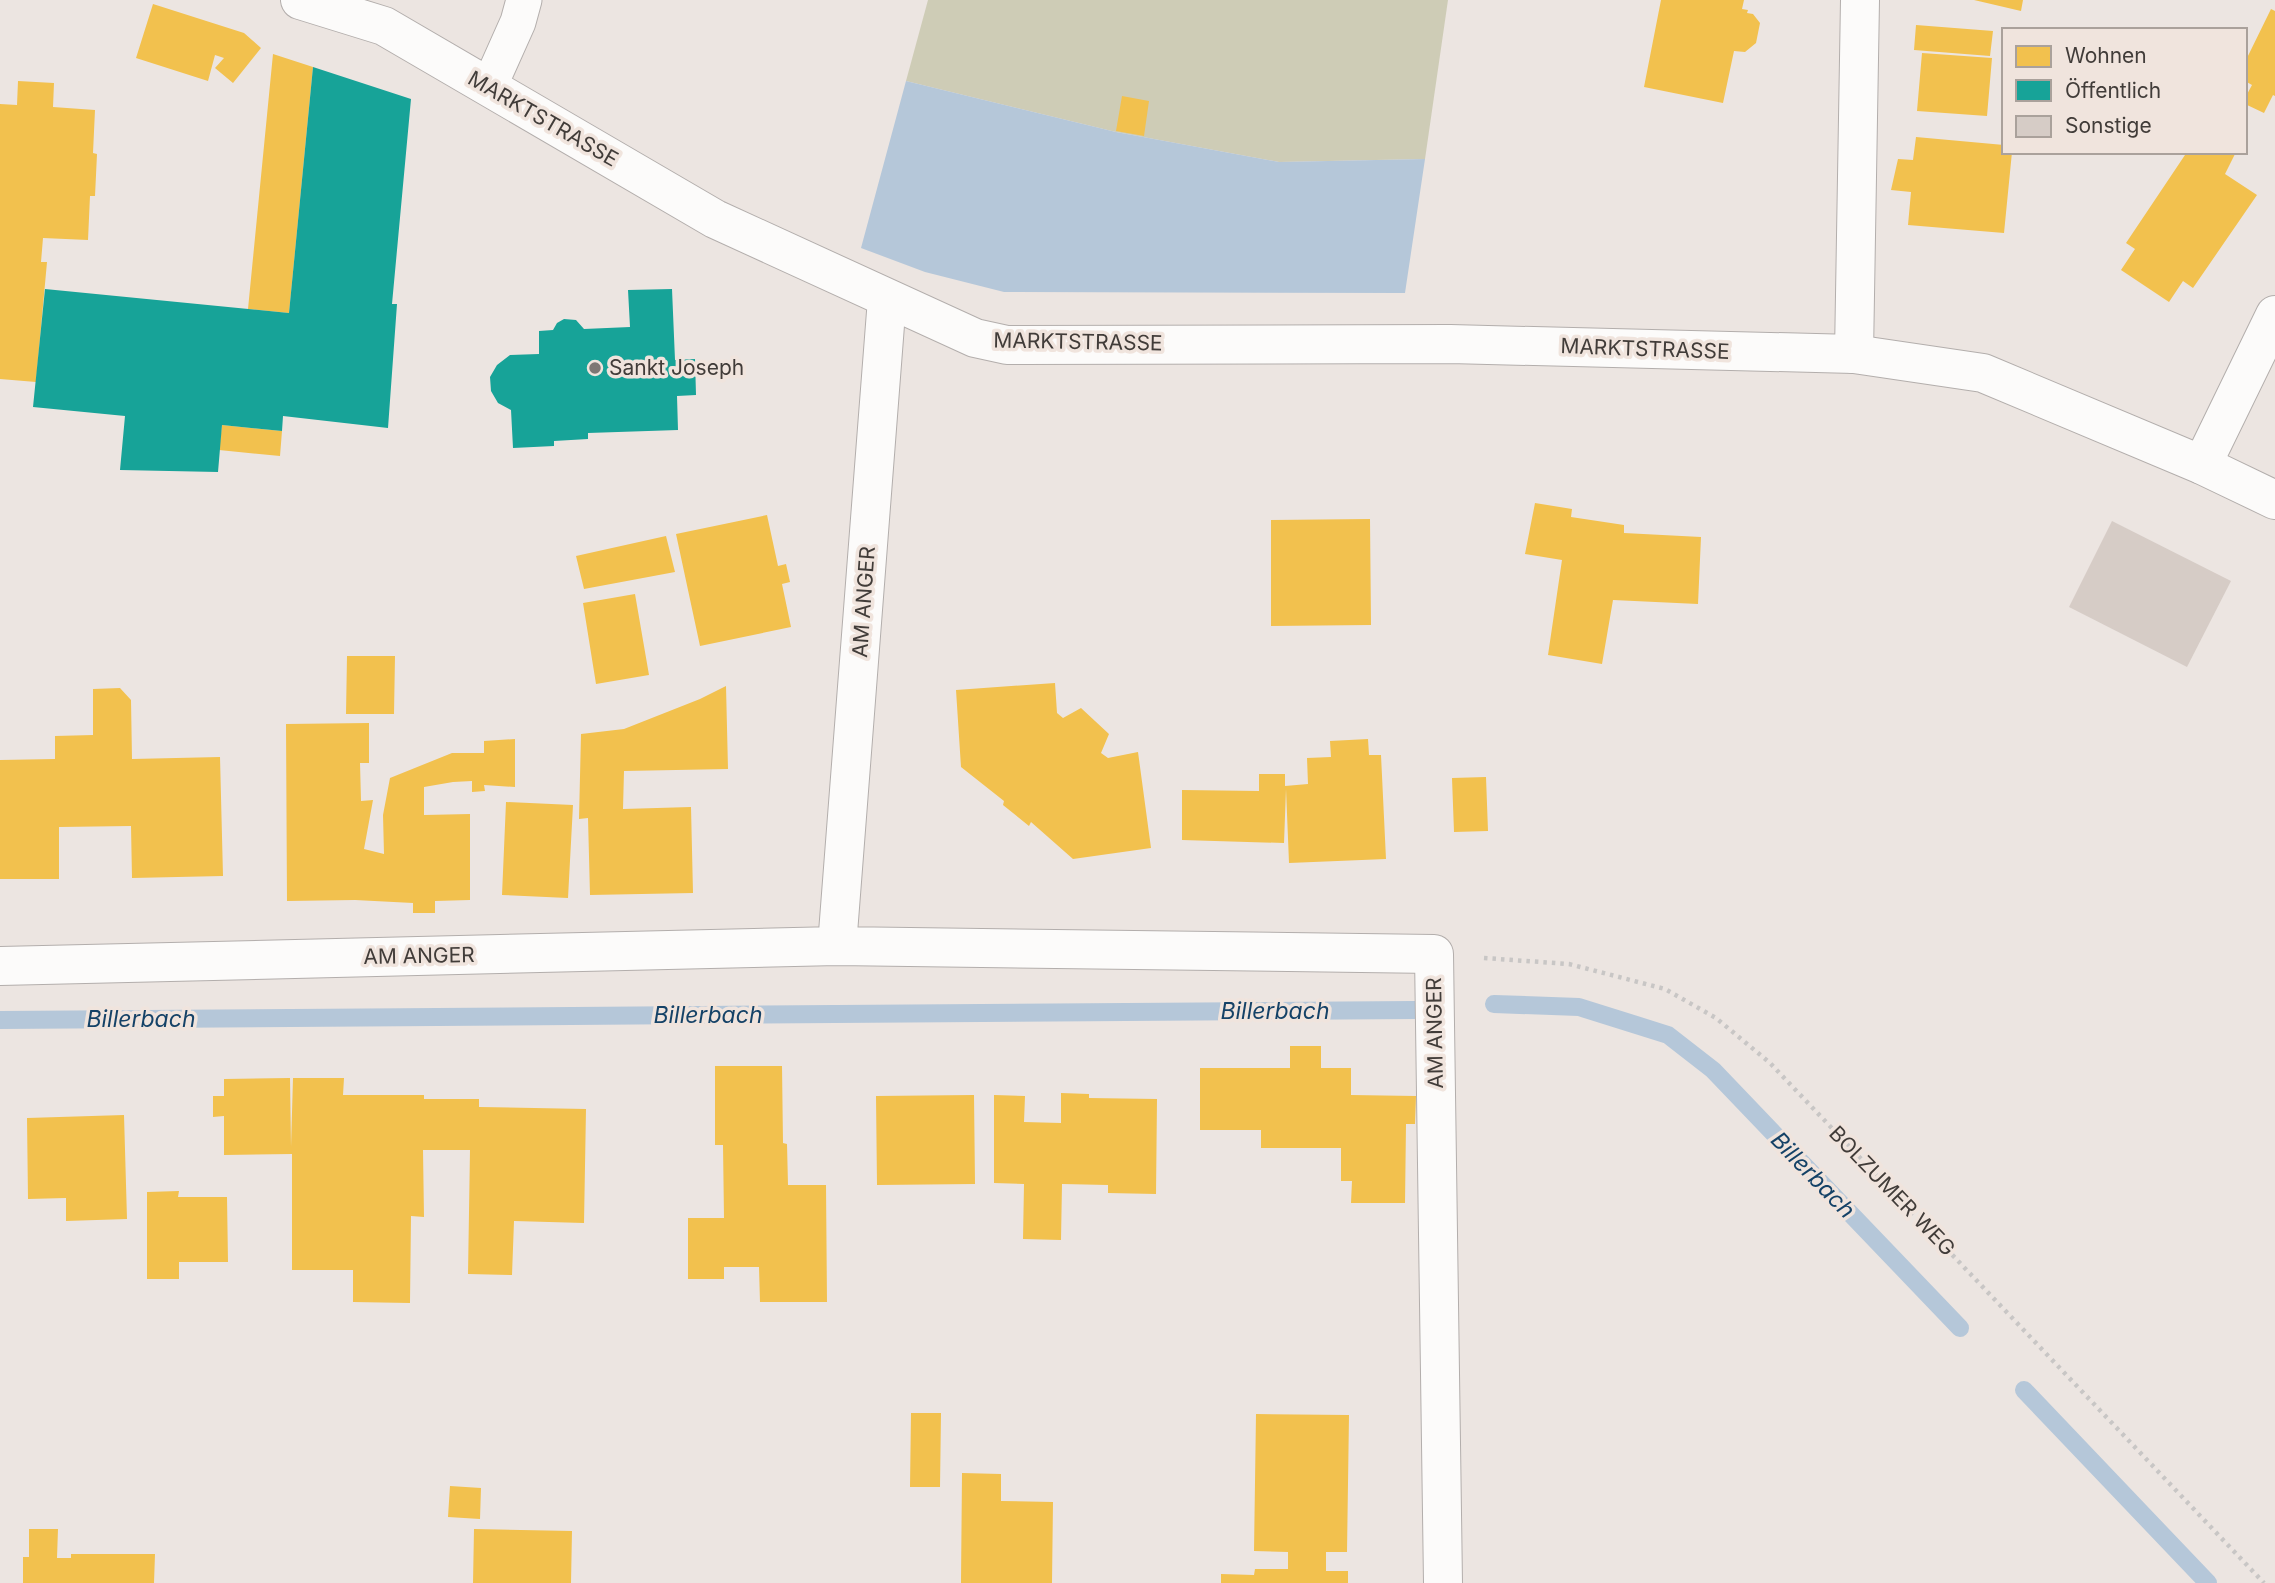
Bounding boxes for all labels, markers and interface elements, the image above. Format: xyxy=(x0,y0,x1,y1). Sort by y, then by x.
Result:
legend xyxy=(2002,28,2247,154)
text: Wohnen xyxy=(2065,43,2147,68)
street label: MARKTSTRASSE xyxy=(464,65,623,172)
text: Öffentlich xyxy=(2065,78,2161,103)
text: Sonstige xyxy=(2065,113,2152,138)
street label: MARKTSTRASSE xyxy=(993,328,1163,355)
street label: MARKTSTRASSE xyxy=(1560,333,1730,364)
place label: Sankt Joseph xyxy=(609,355,744,380)
marker: Sankt Joseph xyxy=(587,360,603,376)
street label: AM ANGER xyxy=(847,545,880,658)
street label: AM ANGER xyxy=(363,942,475,969)
street label: AM ANGER xyxy=(1421,977,1448,1089)
water label: Billerbach xyxy=(1220,997,1330,1025)
water label: Billerbach xyxy=(653,1001,763,1029)
water label: Billerbach xyxy=(86,1005,196,1033)
street label: BOLZUMER WEG xyxy=(1824,1121,1961,1261)
water label: Billerbach xyxy=(1765,1126,1861,1224)

